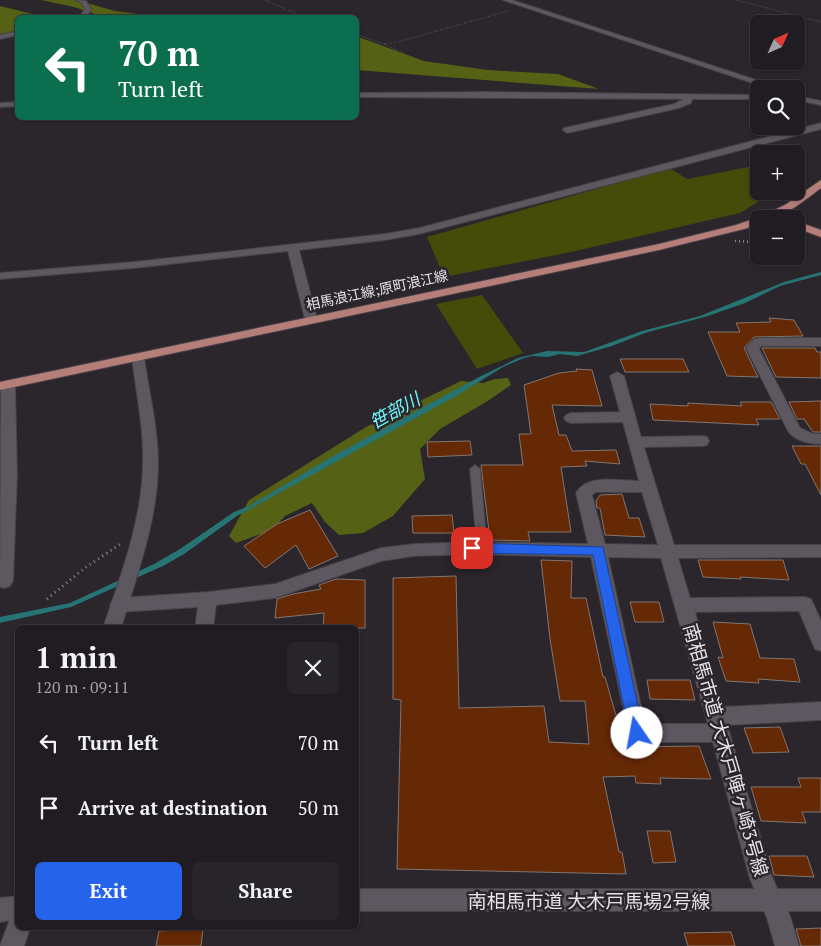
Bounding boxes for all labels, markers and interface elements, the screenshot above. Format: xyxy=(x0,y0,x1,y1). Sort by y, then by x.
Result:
north arrow xyxy=(750,15,805,70)
map controls xyxy=(750,15,805,265)
text: 70 m xyxy=(118,30,199,76)
icon: left xyxy=(35,35,100,100)
text: Turn left xyxy=(118,74,204,103)
button: search xyxy=(750,80,805,135)
button: + xyxy=(750,145,805,200)
button: − xyxy=(750,210,805,265)
street label: 相馬浪江線;原町浪江線 xyxy=(304,265,450,314)
water label: 笹部川 xyxy=(365,386,426,434)
pin xyxy=(451,527,493,569)
icon: arrive xyxy=(458,534,486,562)
street label: 南相馬市道 大木戸陣ヶ崎3号線 xyxy=(678,621,775,879)
text: 1 min xyxy=(35,637,117,677)
button: close xyxy=(287,642,339,694)
text: 120 m · 09:11 xyxy=(35,676,129,698)
position arrow xyxy=(610,706,662,758)
icon: left xyxy=(35,729,63,757)
text: Turn left xyxy=(78,730,159,755)
text: 70 m xyxy=(298,730,339,755)
icon: arrive xyxy=(35,794,63,822)
text: Arrive at destination xyxy=(78,795,267,820)
text: 50 m xyxy=(298,795,339,820)
button: Exit xyxy=(35,862,182,920)
button: Share xyxy=(192,862,339,920)
street label: 南相馬市道 大木戸馬場2号線 xyxy=(468,888,710,913)

